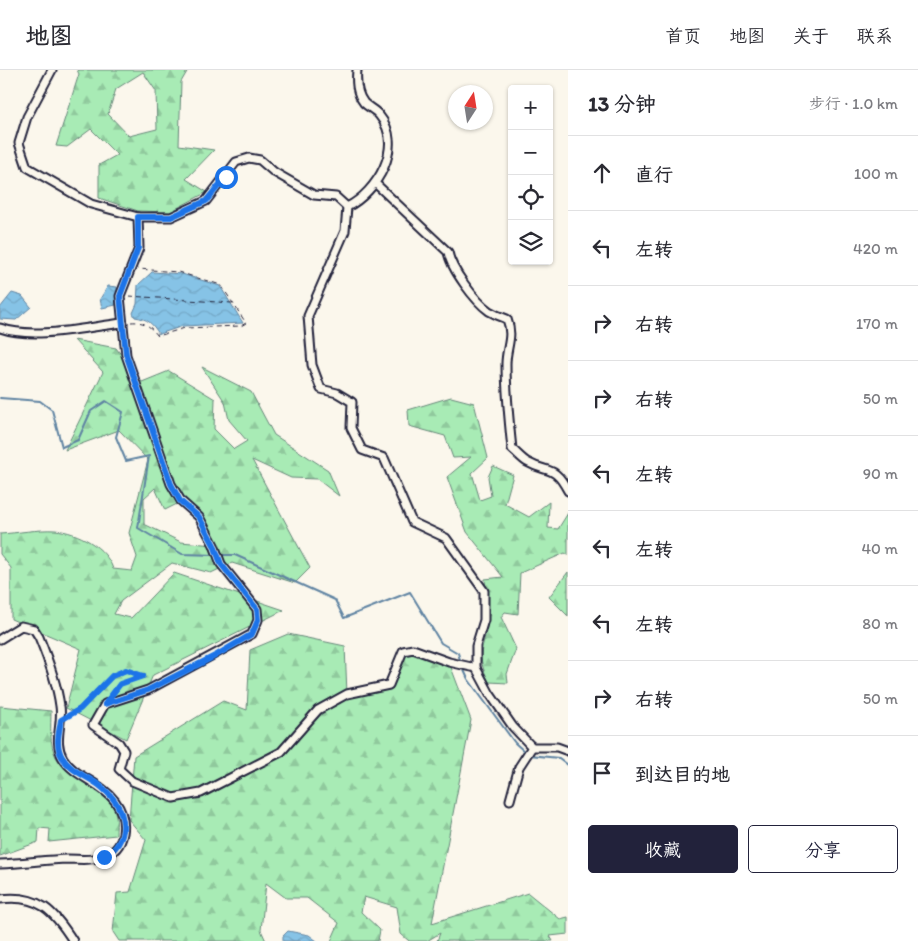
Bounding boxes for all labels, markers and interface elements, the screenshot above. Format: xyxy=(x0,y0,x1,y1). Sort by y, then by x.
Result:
text: 地图 xyxy=(25,21,73,50)
text: 首页 xyxy=(665,25,701,47)
text: 地图 xyxy=(729,25,765,47)
text: 关于 xyxy=(793,25,829,47)
text: 联系 xyxy=(857,25,893,47)
north arrow xyxy=(448,85,493,130)
map controls xyxy=(508,85,553,265)
button: + xyxy=(508,85,553,130)
text: 13 分钟 xyxy=(588,91,656,116)
text: 步行 · 1.0 km xyxy=(809,94,898,113)
button: − xyxy=(508,130,553,175)
icon: ahead xyxy=(588,159,616,187)
text: 直行 xyxy=(635,163,673,186)
text: 100 m xyxy=(854,164,898,183)
route start xyxy=(215,166,238,189)
button: locate xyxy=(508,175,553,220)
button: layers xyxy=(508,220,553,265)
icon: left xyxy=(588,234,616,262)
text: 左转 xyxy=(635,238,673,261)
text: 420 m xyxy=(853,239,898,258)
icon: right xyxy=(588,309,616,337)
text: 右转 xyxy=(635,313,673,336)
text: 170 m xyxy=(856,314,898,333)
icon: right xyxy=(588,384,616,412)
text: 右转 xyxy=(635,388,673,411)
text: 50 m xyxy=(863,389,898,408)
icon: left xyxy=(588,459,616,487)
text: 左转 xyxy=(635,463,673,486)
text: 90 m xyxy=(863,464,898,483)
icon: left xyxy=(588,534,616,562)
text: 左转 xyxy=(635,538,673,561)
text: 40 m xyxy=(861,539,898,558)
icon: left xyxy=(588,609,616,637)
text: 左转 xyxy=(635,613,673,636)
text: 80 m xyxy=(862,614,898,633)
icon: right xyxy=(588,684,616,712)
text: 右转 xyxy=(635,688,673,711)
text: 50 m xyxy=(863,689,898,708)
icon: arrive xyxy=(588,759,616,787)
text: 到达目的地 xyxy=(635,763,730,786)
button: 收藏 xyxy=(588,825,738,873)
button: 分享 xyxy=(748,825,898,873)
route end xyxy=(93,846,116,869)

